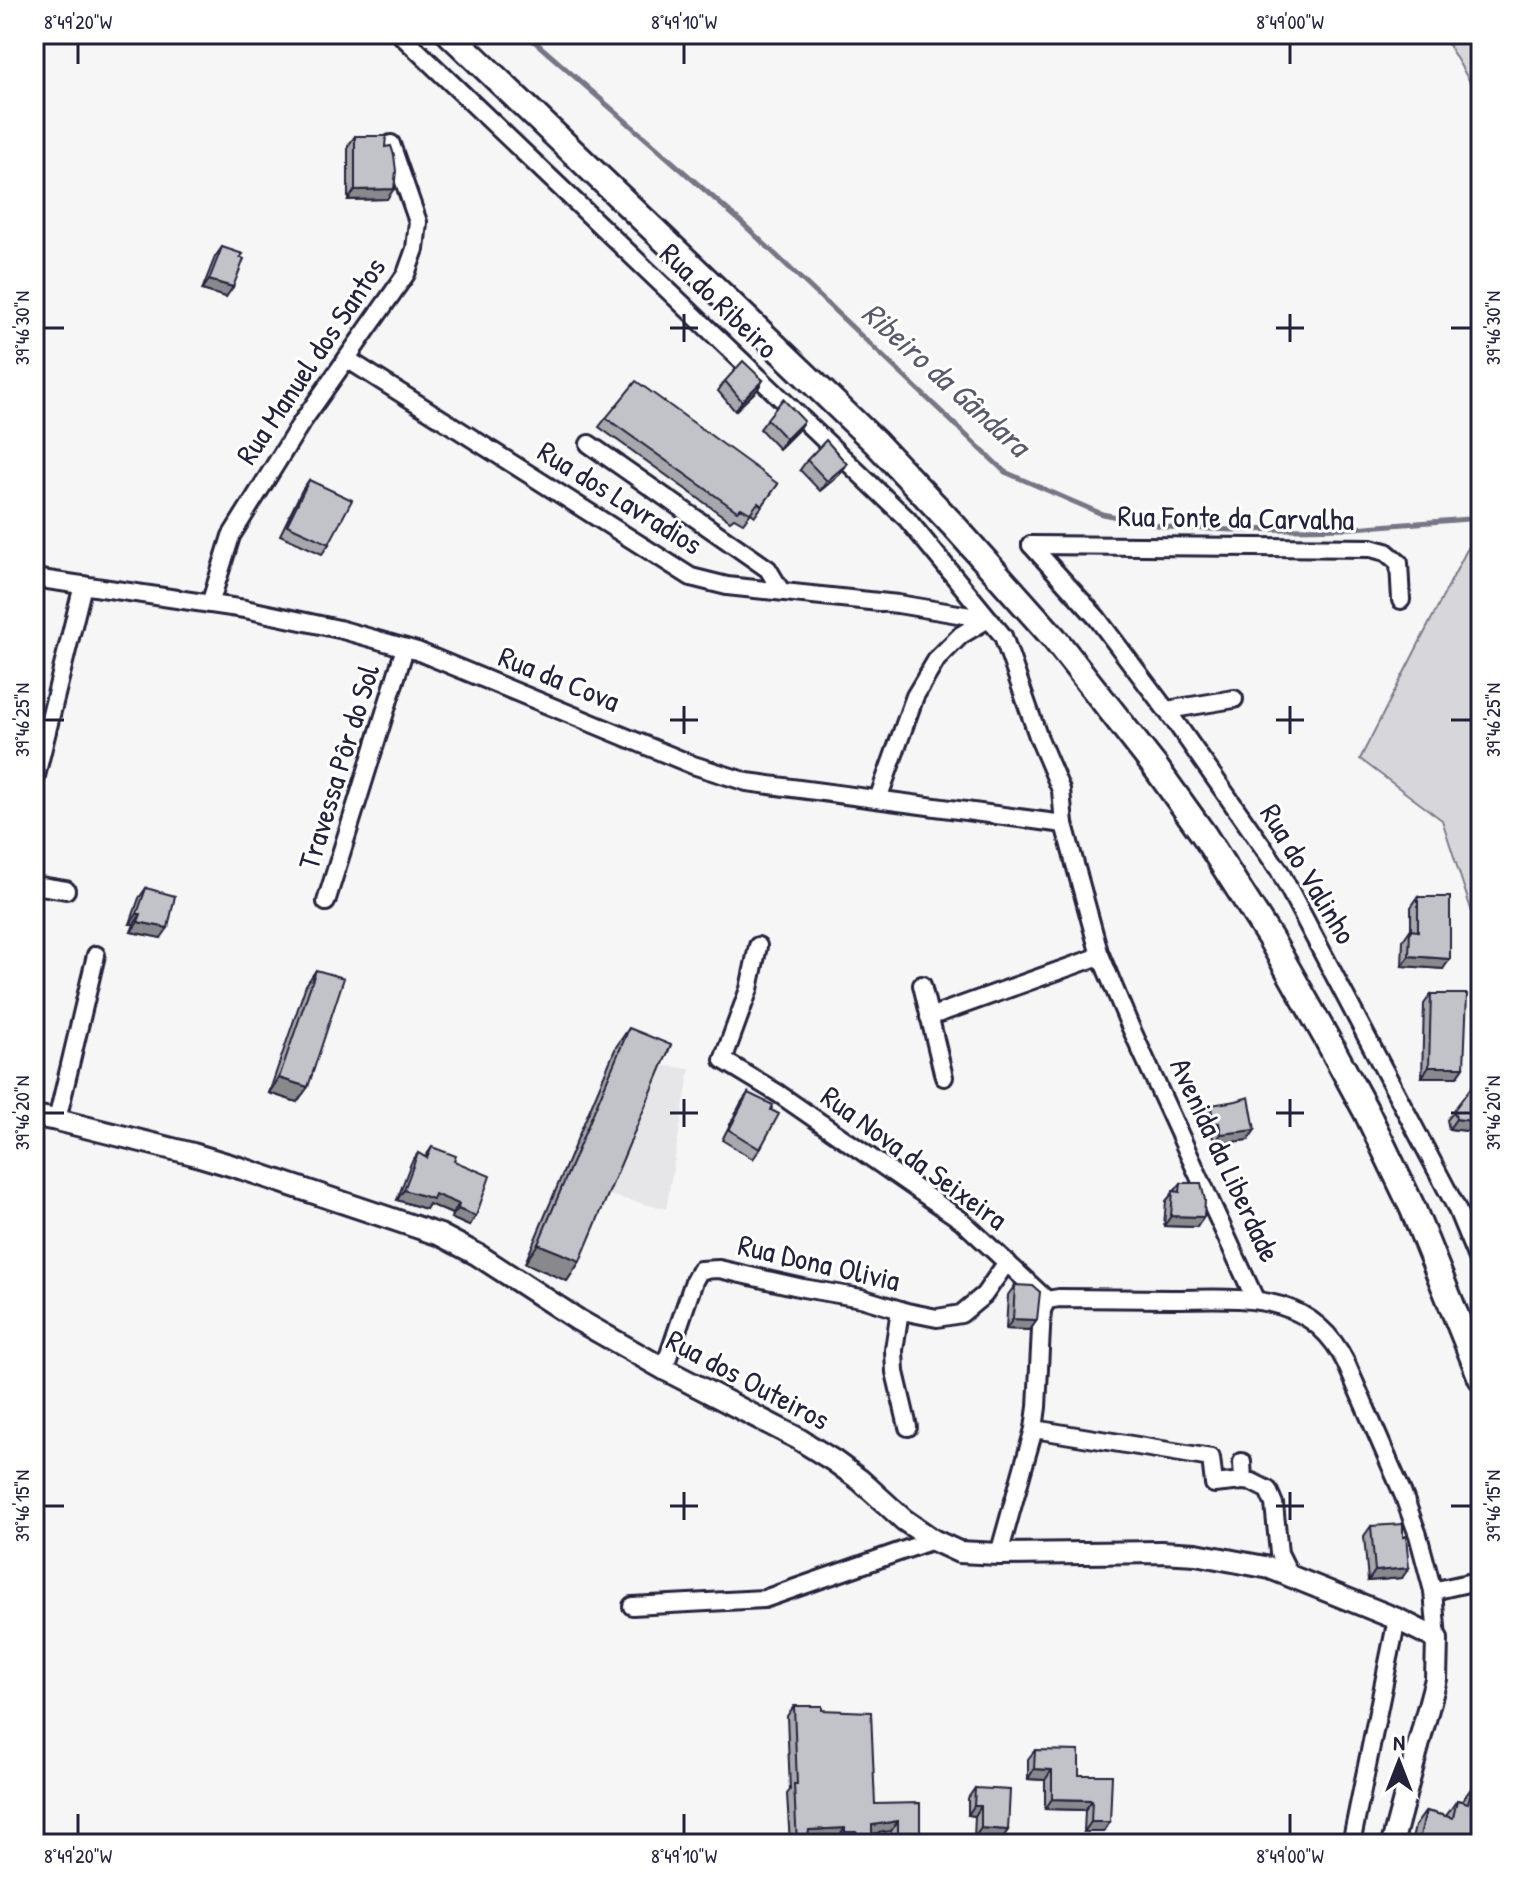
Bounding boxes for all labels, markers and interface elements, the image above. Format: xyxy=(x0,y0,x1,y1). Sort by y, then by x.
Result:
text: 8°49'20"W xyxy=(44,8,113,35)
text: 8°49'10"W xyxy=(651,8,718,35)
text: 8°49'00"W xyxy=(1256,8,1325,35)
street label: Rua do Ribeiro xyxy=(652,234,788,367)
street label: Rua Manuel dos Santos xyxy=(226,249,394,472)
text: 39°46'30"N xyxy=(8,291,35,365)
text: 39°46'30"N xyxy=(1479,291,1506,365)
water label: Ribeiro da Gândara xyxy=(853,292,1042,468)
street label: Rua dos Lavradios xyxy=(531,431,710,564)
street label: Rua Fonte da Carvalha xyxy=(1117,495,1355,539)
street label: Rua da Cova xyxy=(493,636,626,720)
street label: Travessa Pôr do Sol xyxy=(288,659,388,874)
text: 39°46'25"N xyxy=(8,683,35,757)
text: 39°46'25"N xyxy=(1479,683,1506,757)
street label: Rua do Valinho xyxy=(1251,796,1366,951)
street label: Avenida da Liberdade xyxy=(1161,1051,1291,1268)
text: 39°46'20"N xyxy=(8,1076,35,1150)
street label: Rua Nova da Seixeira xyxy=(813,1076,1016,1239)
text: 39°46'20"N xyxy=(1479,1076,1506,1150)
street label: Rua Dona Olivia xyxy=(734,1224,904,1300)
street label: Rua dos Outeiros xyxy=(660,1319,837,1439)
text: 39°46'15"N xyxy=(8,1470,35,1542)
text: 39°46'15"N xyxy=(1479,1470,1506,1542)
north arrow xyxy=(1359,1722,1439,1802)
text: N xyxy=(1393,1727,1405,1757)
text: 8°49'20"W xyxy=(44,1842,113,1869)
text: 8°49'10"W xyxy=(651,1842,718,1869)
text: 8°49'00"W xyxy=(1256,1842,1325,1869)

